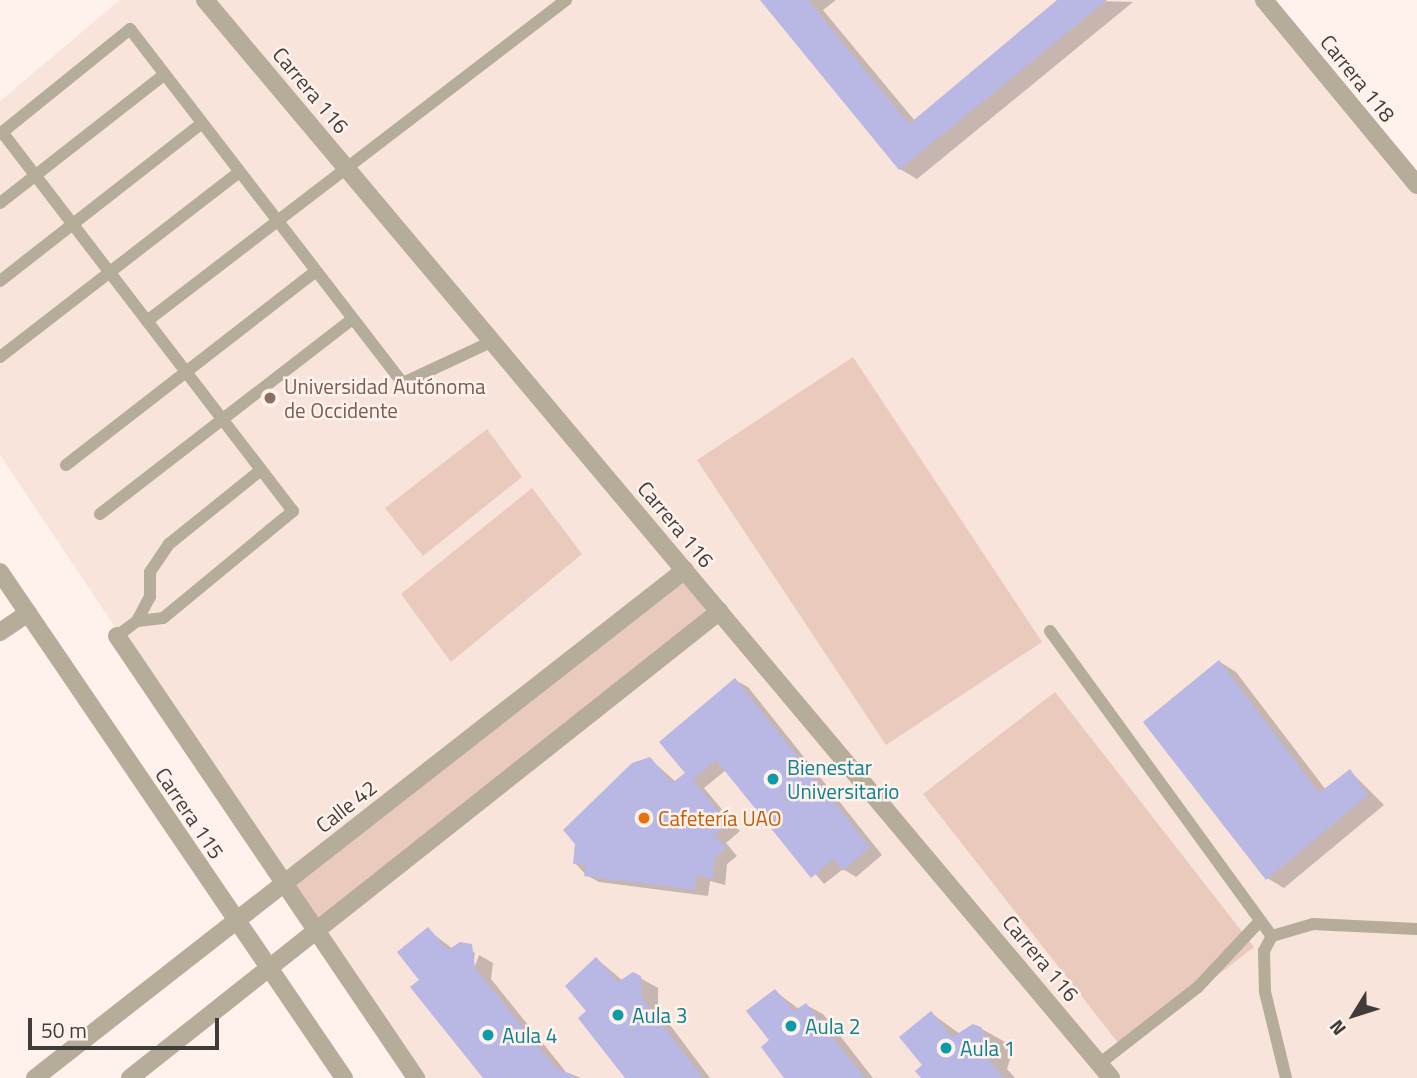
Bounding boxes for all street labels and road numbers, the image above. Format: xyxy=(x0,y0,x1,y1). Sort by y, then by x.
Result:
street label: Carrera 118 xyxy=(1315,29,1401,127)
street label: Carrera 116 xyxy=(268,42,354,138)
street label: Carrera 116 xyxy=(633,476,719,572)
street label: Carrera 115 xyxy=(150,763,230,863)
street label: Calle 42 xyxy=(311,774,381,838)
street label: Carrera 116 xyxy=(998,910,1084,1006)

